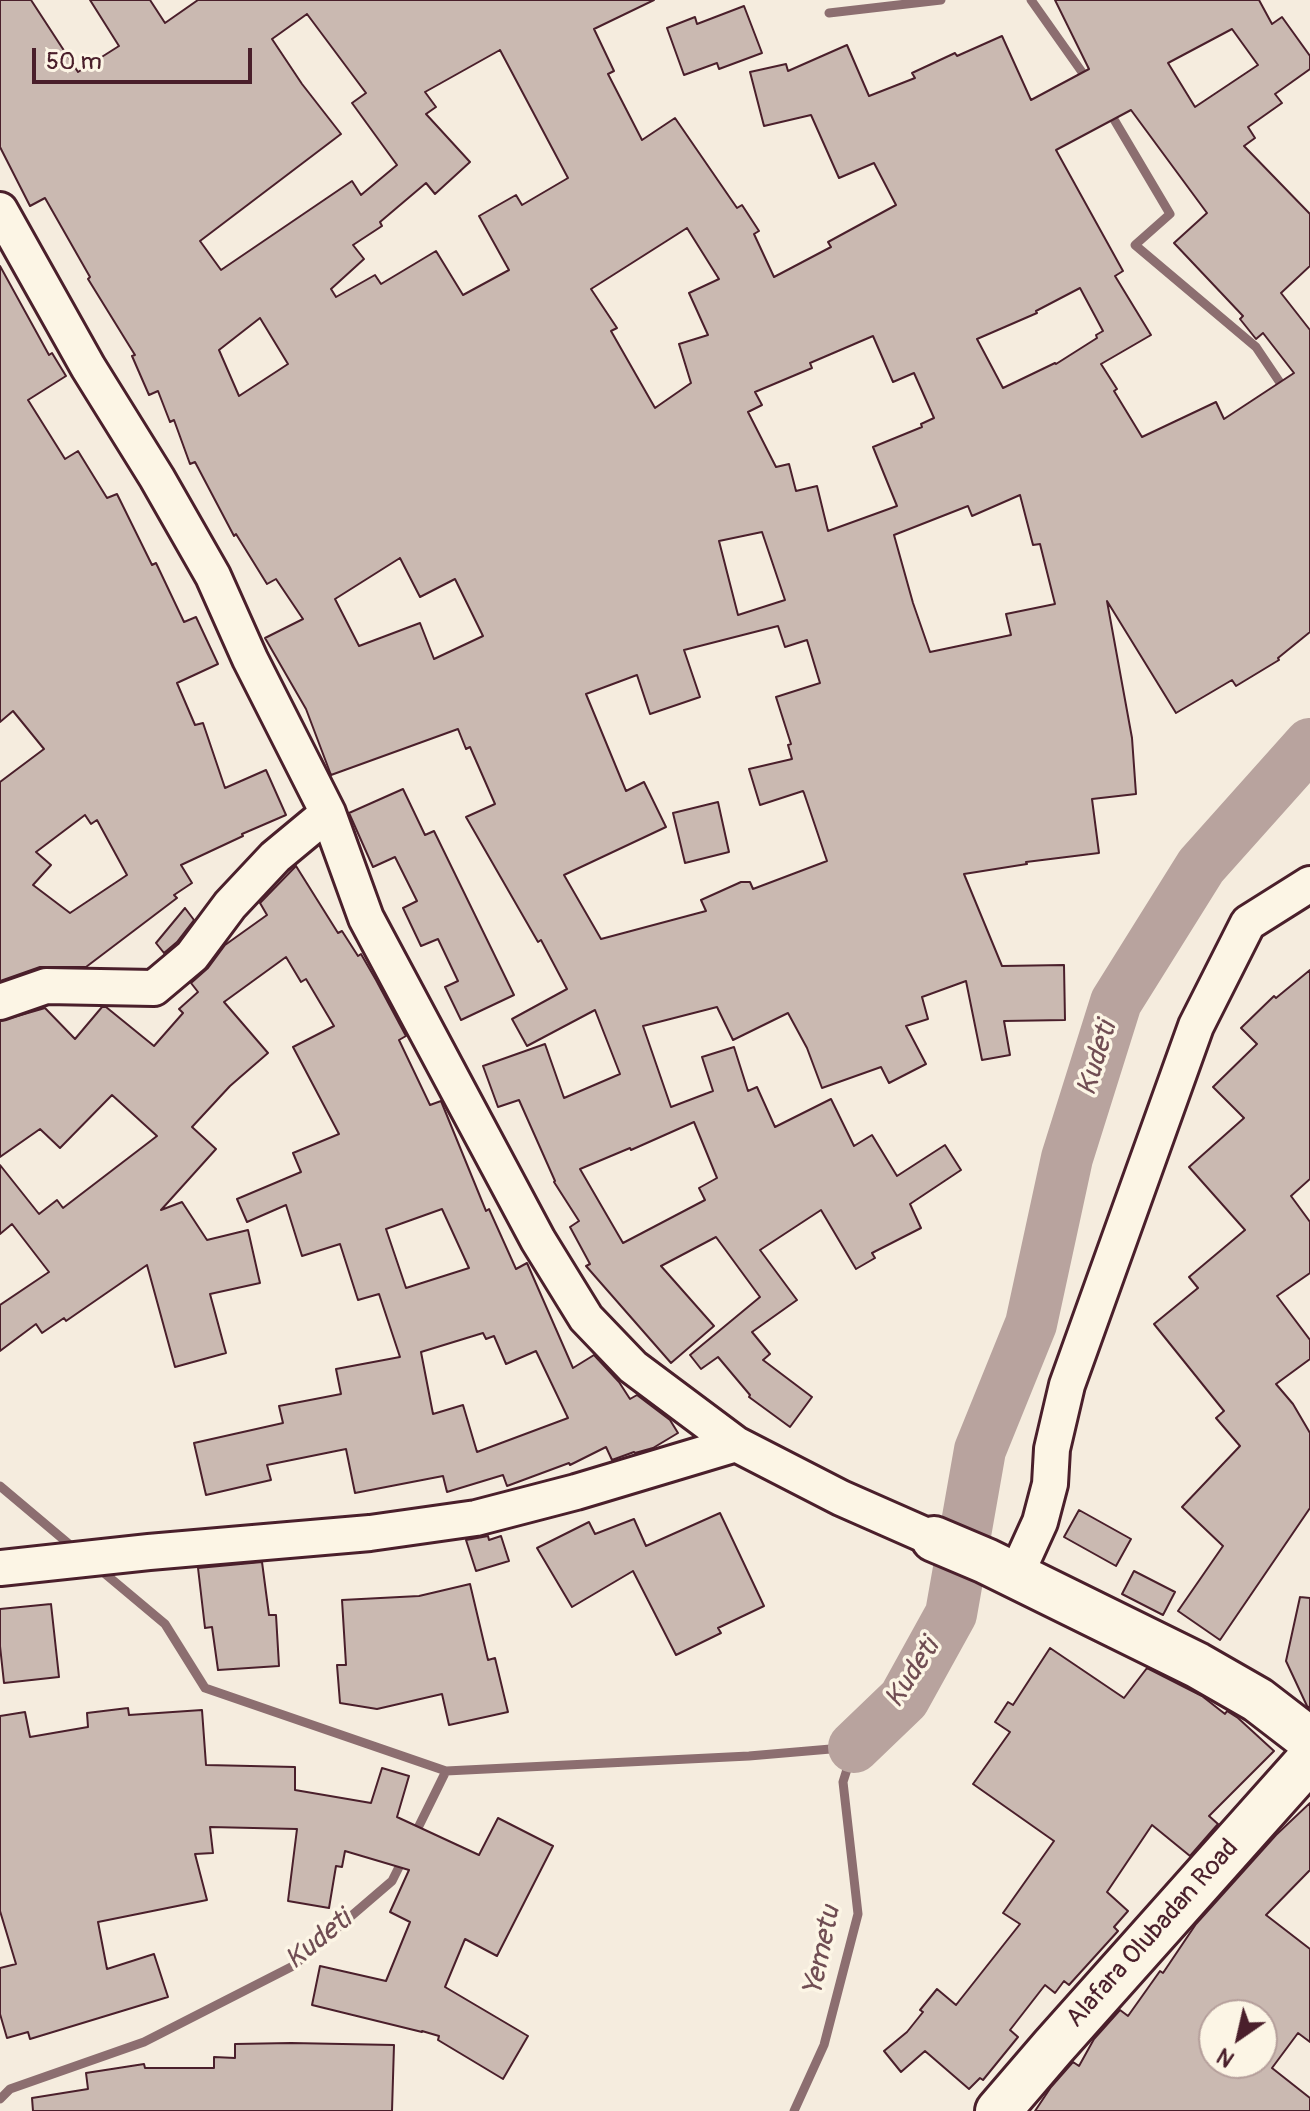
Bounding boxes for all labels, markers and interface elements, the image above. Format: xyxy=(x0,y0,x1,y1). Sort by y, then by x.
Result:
scale bar xyxy=(36,32,256,82)
text: 50 m xyxy=(46,47,102,76)
water label: Kudeti xyxy=(1071,1018,1125,1100)
water label: Kudeti xyxy=(878,1633,948,1715)
street label: Alafara Olubadan Road xyxy=(1060,1833,1246,2035)
water label: Yemetu xyxy=(797,1903,849,1999)
water label: Kudeti xyxy=(279,1904,359,1978)
north arrow xyxy=(1198,1999,1278,2079)
text: N xyxy=(1212,2041,1240,2073)

